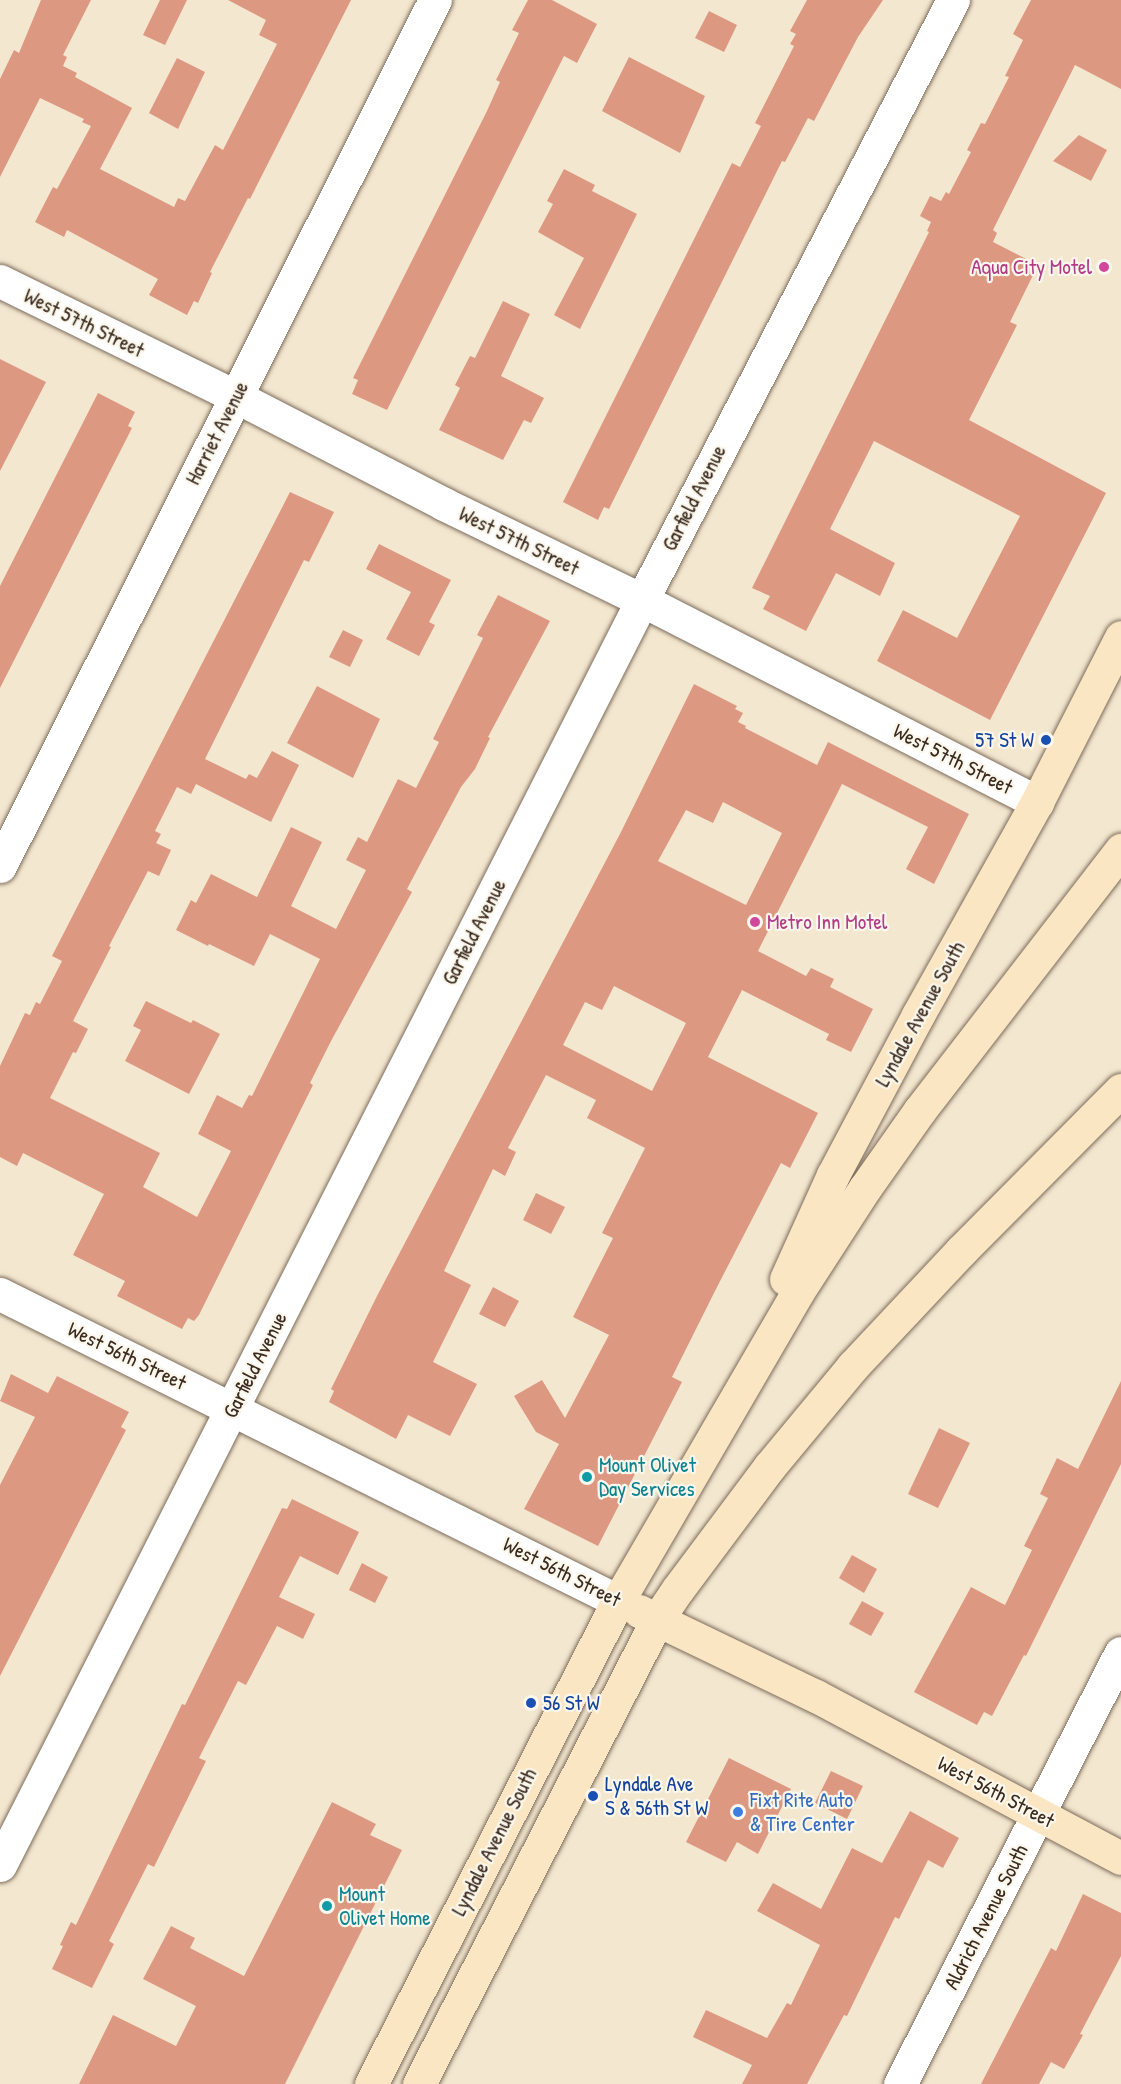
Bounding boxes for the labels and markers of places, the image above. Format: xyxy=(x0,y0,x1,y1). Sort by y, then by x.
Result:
place label: Aqua City Motel xyxy=(971,254,1092,280)
marker: Aqua City Motel xyxy=(1097,260,1111,274)
place label: 57 St W xyxy=(975,727,1034,753)
marker: 57 St W xyxy=(1039,733,1053,747)
place label: Metro Inn Motel xyxy=(767,909,887,935)
marker: Metro Inn Motel xyxy=(748,915,762,929)
place label: Mount Olivet Day Services xyxy=(599,1452,696,1502)
marker: Mount Olivet Day Services xyxy=(580,1470,594,1484)
place label: 56 St W xyxy=(543,1690,600,1716)
marker: 56 St W xyxy=(524,1696,538,1710)
place label: Lyndale Ave S & 56th St W xyxy=(605,1771,708,1821)
place label: Fixt Rite Auto & Tire Center xyxy=(750,1787,855,1837)
marker: Lyndale Ave S & 56th St W xyxy=(586,1789,600,1803)
marker: Fixt Rite Auto & Tire Center xyxy=(731,1805,745,1819)
place label: Mount Olivet Home xyxy=(339,1881,431,1931)
marker: Mount Olivet Home xyxy=(320,1899,334,1913)

